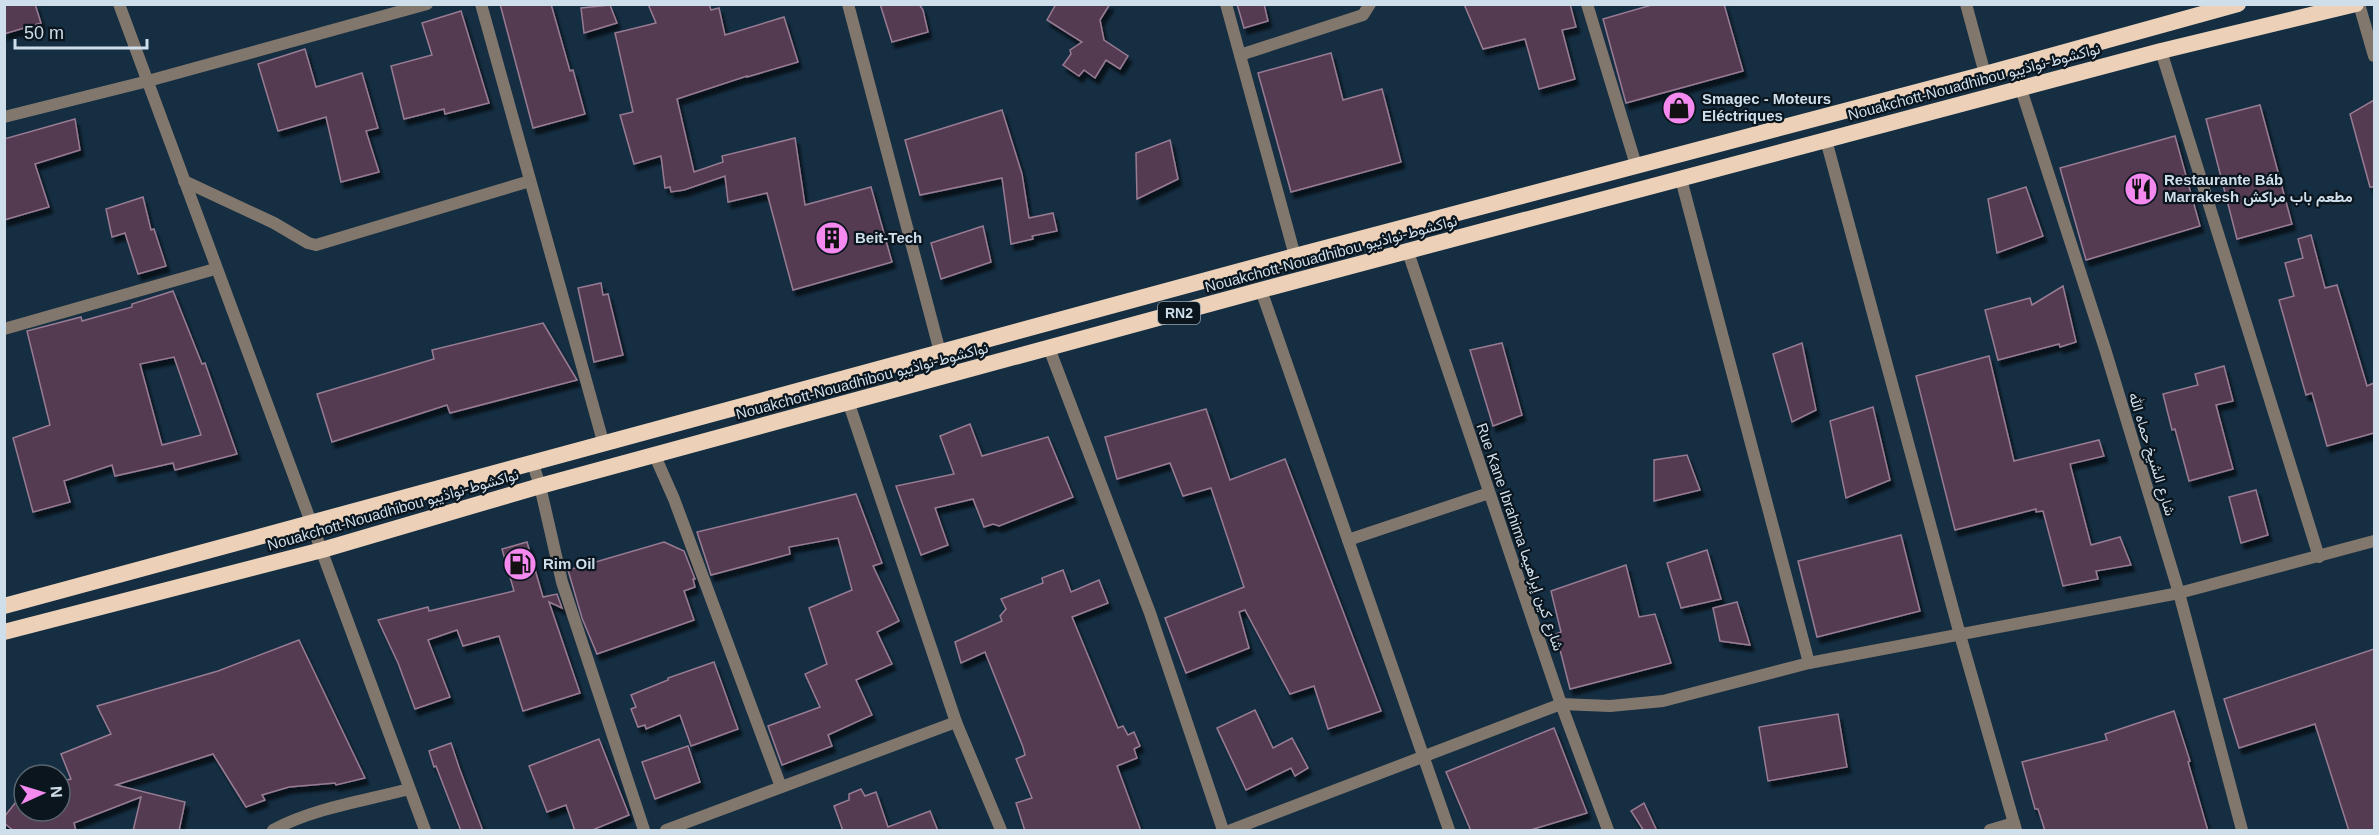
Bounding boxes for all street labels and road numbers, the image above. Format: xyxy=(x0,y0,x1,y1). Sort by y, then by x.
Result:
street label: Nouakchott-Nouadhibou نواكشوط-نواذيبو xyxy=(1846,40,2102,124)
street label: Nouakchott-Nouadhibou نواكشوط-نواذيبو xyxy=(1203,212,1459,296)
road number: RN2 xyxy=(1158,302,1200,324)
street label: Nouakchott-Nouadhibou نواكشوط-نواذيبو xyxy=(734,339,990,423)
street label: شارع الشيخ حماه الله xyxy=(2123,390,2179,519)
street label: Rue Kane Ibrahima شارع كين إبراهيما xyxy=(1471,421,1568,654)
street label: Nouakchott-Nouadhibou نواكشوط-نواذيبو xyxy=(265,465,521,555)

